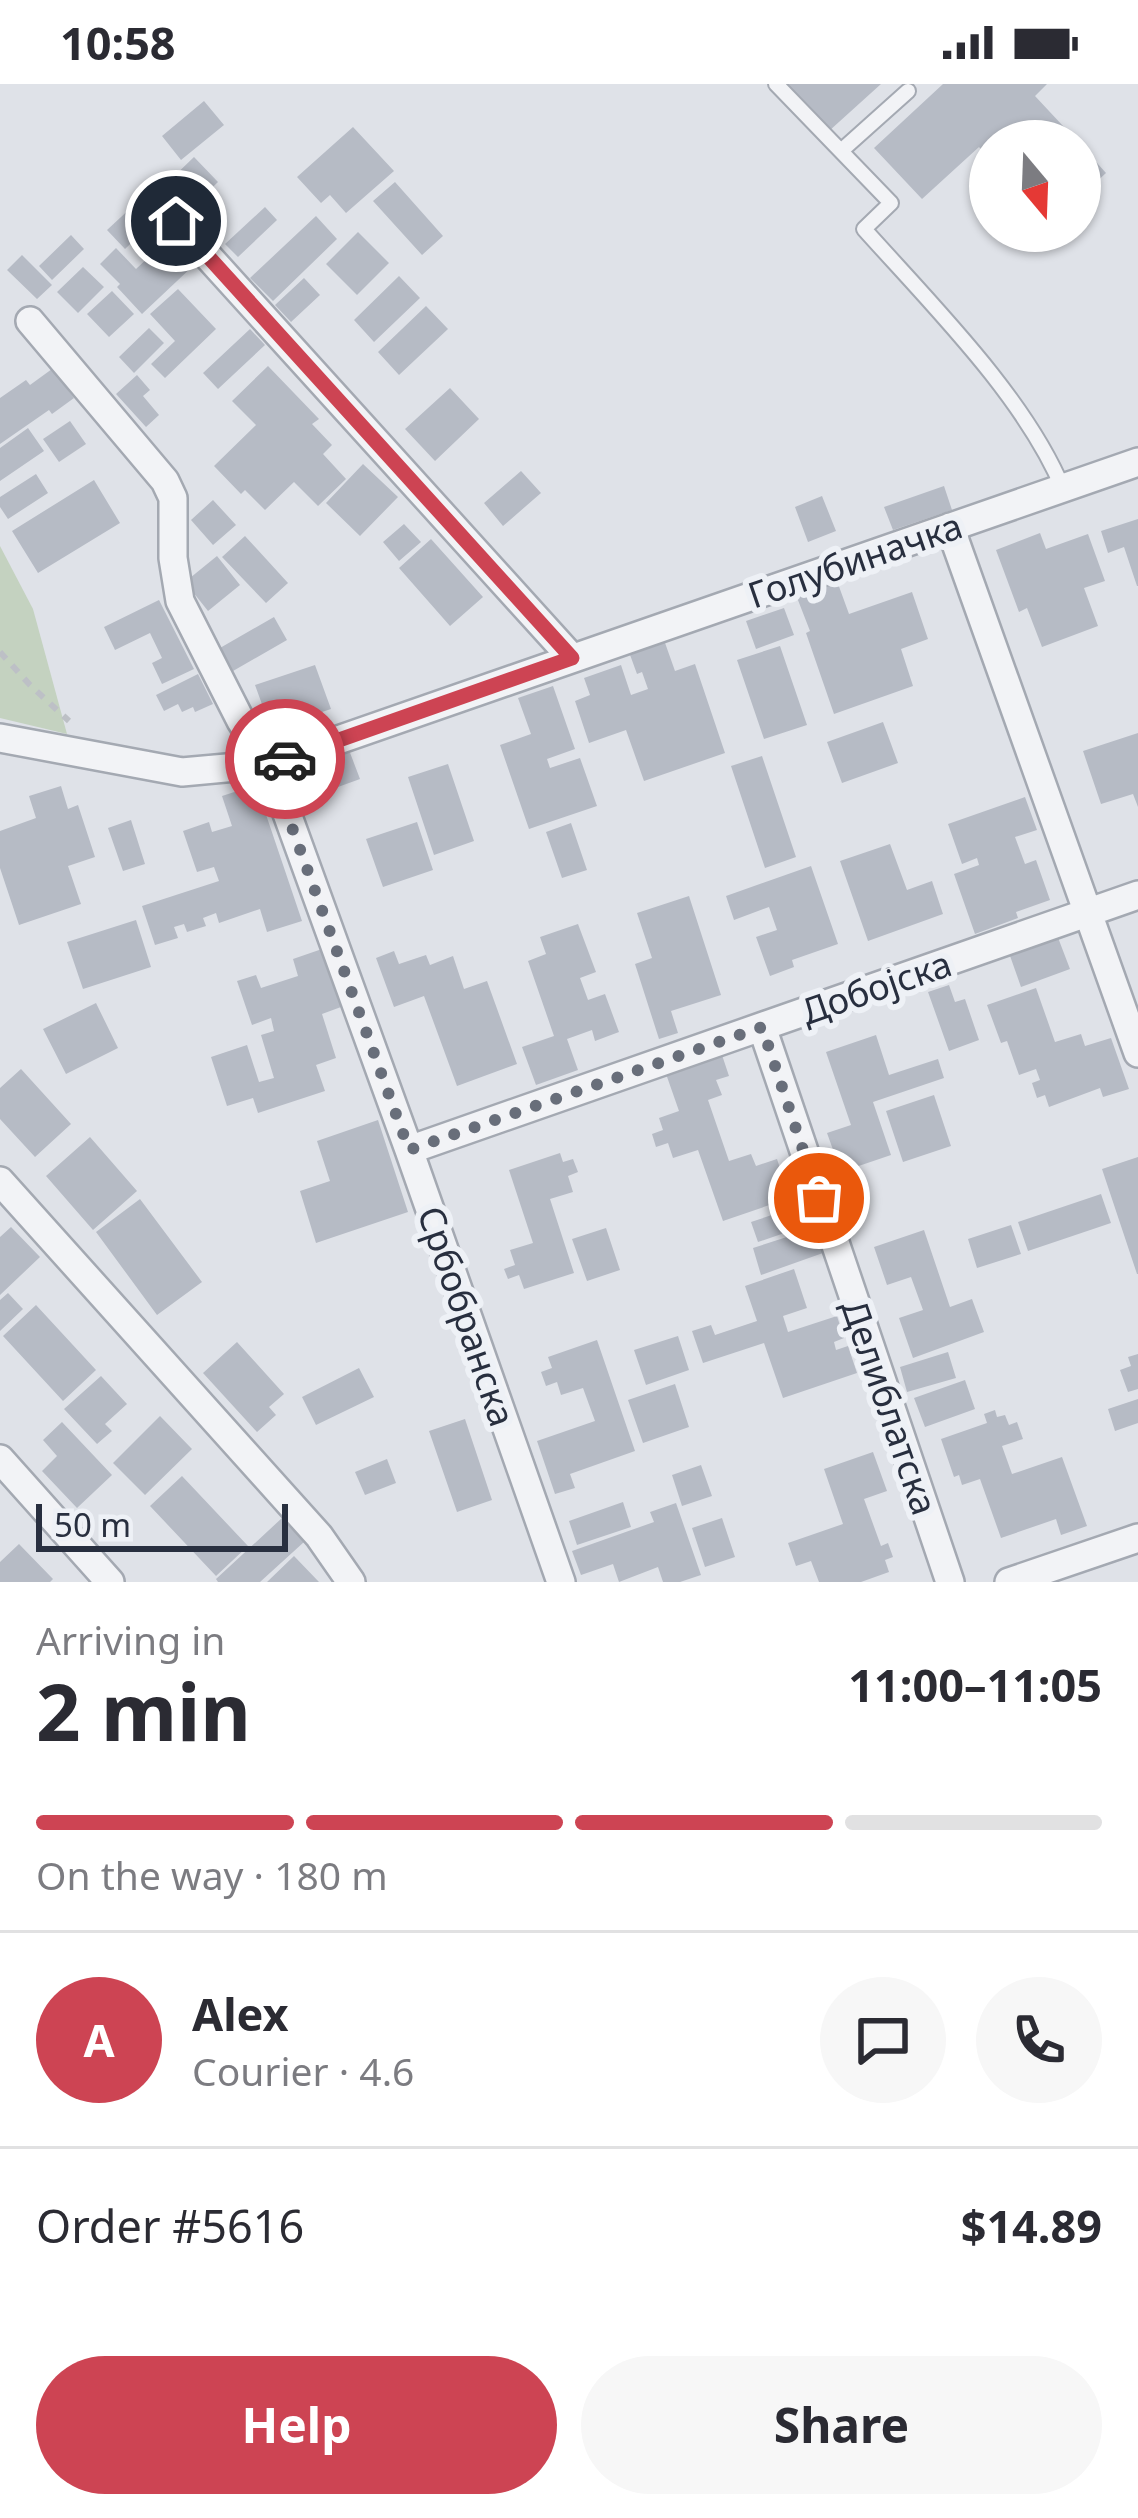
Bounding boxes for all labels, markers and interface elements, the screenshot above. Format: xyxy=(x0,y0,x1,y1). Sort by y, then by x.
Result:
text: 10:58 xyxy=(60,12,176,73)
north arrow xyxy=(969,120,1101,252)
map controls xyxy=(969,120,1101,252)
pin xyxy=(125,170,227,272)
icon: home xyxy=(143,188,209,254)
street label: Голубиначка xyxy=(741,500,969,620)
courier xyxy=(225,699,345,819)
icon: car xyxy=(252,726,318,792)
street label: Добојска xyxy=(794,938,958,1036)
pin xyxy=(768,1147,870,1249)
icon: bag xyxy=(786,1165,852,1231)
street label: Србобранска xyxy=(406,1200,528,1432)
street label: Делиблатска xyxy=(830,1293,950,1521)
scale bar xyxy=(36,1498,288,1551)
text: 50 m xyxy=(54,1502,131,1547)
text: Arriving in xyxy=(36,1613,225,1666)
text: 11:00–11:05 xyxy=(848,1654,1102,1715)
text: 2 min xyxy=(36,1658,251,1764)
text: On the way · 180 m xyxy=(36,1848,388,1901)
button: chat xyxy=(820,1977,946,2103)
button: phone xyxy=(976,1977,1102,2103)
text: Alex xyxy=(192,1983,289,2044)
text: A xyxy=(83,2009,115,2070)
text: Courier · 4.6 xyxy=(192,2044,414,2097)
text: Order #5616 xyxy=(36,2195,304,2256)
text: $14.89 xyxy=(961,2195,1102,2256)
button: Help xyxy=(36,2356,557,2494)
button: Share xyxy=(581,2356,1102,2494)

